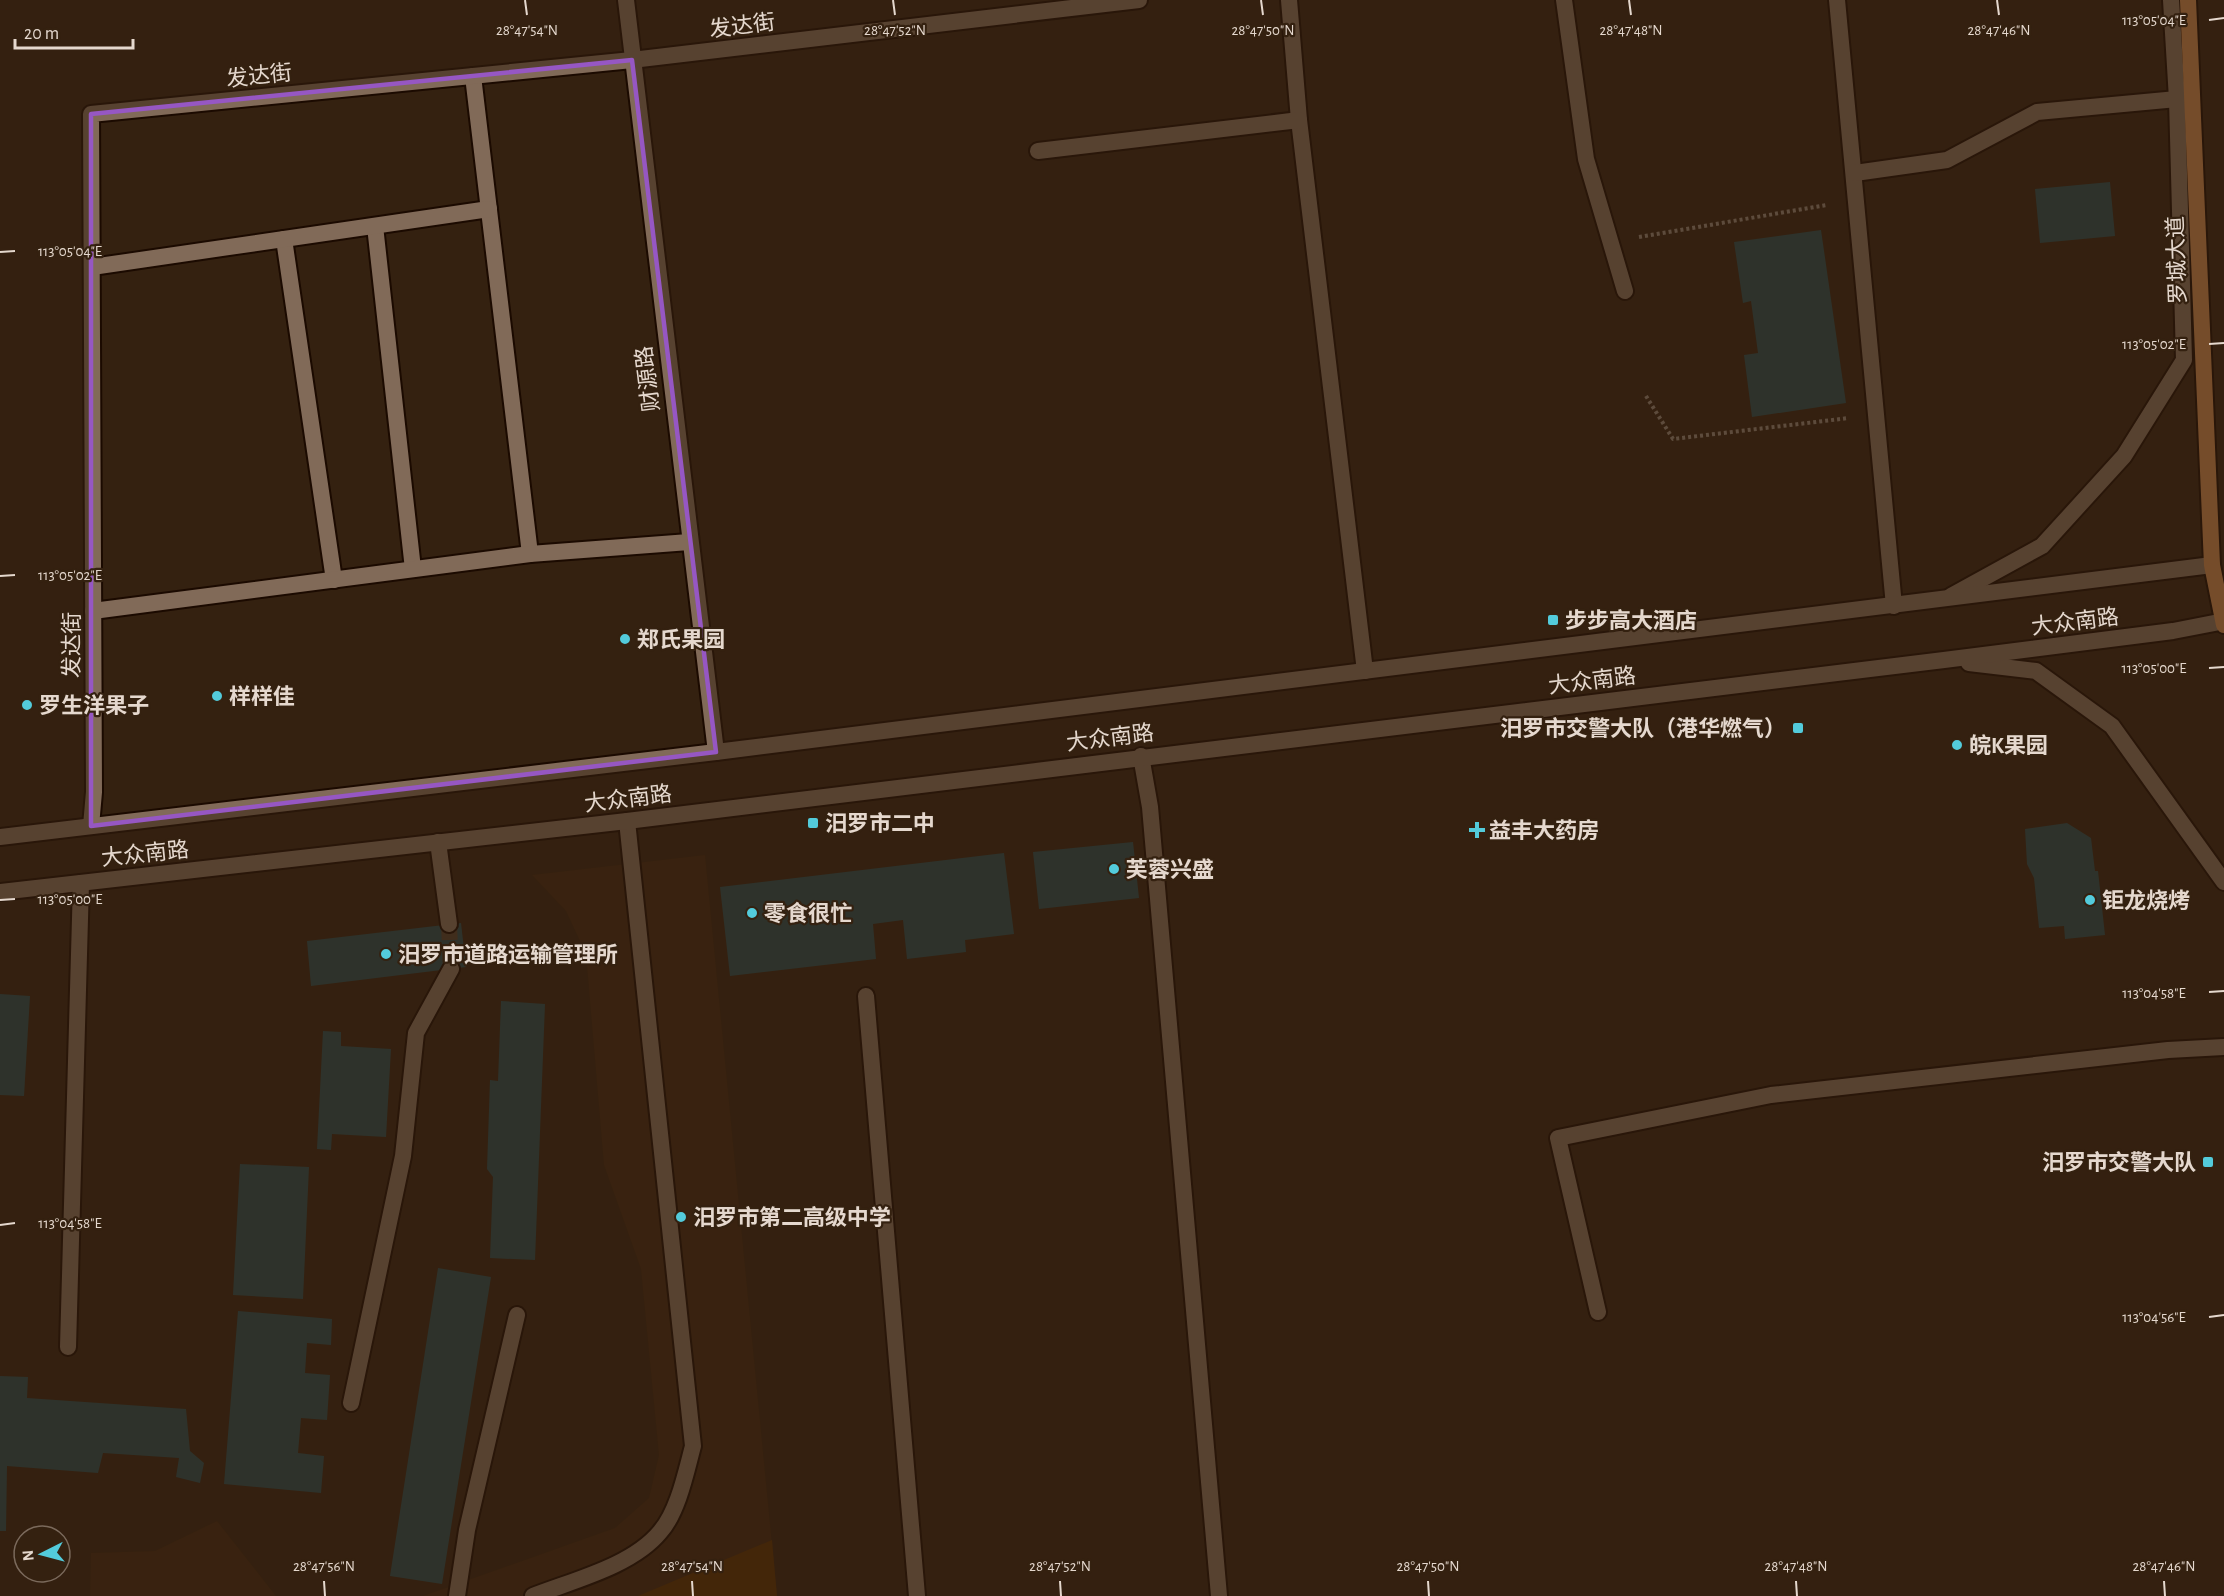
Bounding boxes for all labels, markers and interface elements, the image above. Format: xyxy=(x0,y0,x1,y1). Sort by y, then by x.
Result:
street label: 发达街 xyxy=(708,10,776,41)
scale bar xyxy=(15,12,134,50)
text: 113°05'04"E xyxy=(2122,13,2186,28)
text: 28°47'54"N xyxy=(496,23,558,38)
text: 28°47'52"N xyxy=(864,23,926,38)
text: 28°47'50"N xyxy=(1232,23,1294,38)
text: 28°47'48"N xyxy=(1599,23,1663,38)
text: 28°47'46"N xyxy=(1967,23,2031,38)
text: 20 m xyxy=(24,25,59,43)
street label: 发达街 xyxy=(225,61,293,90)
street label: 罗城大道 xyxy=(2163,216,2190,304)
text: 113°05'04"E xyxy=(38,244,102,259)
text: 113°05'02"E xyxy=(2122,337,2186,352)
street label: 财源路 xyxy=(632,345,663,413)
text: 113°05'02"E xyxy=(38,568,102,583)
street label: 大众南路 xyxy=(2030,605,2120,638)
place label: 步步高大酒店 xyxy=(1565,609,1697,632)
street label: 发达街 xyxy=(60,612,83,678)
marker: 步步高大酒店 xyxy=(1546,613,1560,627)
place label: 郑氏果园 xyxy=(637,628,725,651)
marker: 郑氏果园 xyxy=(618,632,632,646)
text: 113°05'00"E xyxy=(2122,661,2186,676)
street label: 大众南路 xyxy=(1547,664,1637,697)
place label: 样样佳 xyxy=(229,685,295,708)
marker: 样样佳 xyxy=(210,689,224,703)
place label: 罗生洋果子 xyxy=(39,694,149,717)
marker: 罗生洋果子 xyxy=(20,698,34,712)
place label: 汨罗市交警大队（港华燃气） xyxy=(1500,716,1786,740)
street label: 大众南路 xyxy=(1065,721,1155,754)
marker: 汨罗市交警大队（港华燃气） xyxy=(1791,721,1805,735)
place label: 皖K果园 xyxy=(1969,734,2048,757)
marker: 皖K果园 xyxy=(1950,738,1964,752)
street label: 大众南路 xyxy=(583,782,673,815)
place label: 汨罗市二中 xyxy=(825,812,935,835)
marker: 汨罗市二中 xyxy=(806,816,820,830)
place label: 益丰大药房 xyxy=(1489,819,1599,842)
marker: 益丰大药房 xyxy=(1470,823,1484,837)
street label: 大众南路 xyxy=(100,837,190,870)
place label: 芙蓉兴盛 xyxy=(1126,858,1214,881)
marker: 芙蓉兴盛 xyxy=(1107,862,1121,876)
place label: 钜龙烧烤 xyxy=(2102,889,2190,912)
text: 113°05'00"E xyxy=(38,892,102,907)
marker: 钜龙烧烤 xyxy=(2083,893,2097,907)
place label: 零食很忙 xyxy=(764,901,852,925)
marker: 零食很忙 xyxy=(745,906,759,920)
place label: 汨罗市道路运输管理所 xyxy=(398,943,618,966)
marker: 汨罗市道路运输管理所 xyxy=(379,947,393,961)
text: 113°04'58"E xyxy=(2122,986,2186,1001)
place label: 汨罗市交警大队 xyxy=(2042,1150,2196,1174)
marker: 汨罗市交警大队 xyxy=(2201,1155,2215,1169)
place label: 汨罗市第二高级中学 xyxy=(693,1206,891,1229)
marker: 汨罗市第二高级中学 xyxy=(674,1210,688,1224)
text: 113°04'58"E xyxy=(38,1216,102,1231)
text: 113°04'56"E xyxy=(2122,1310,2186,1325)
north arrow xyxy=(12,1524,72,1584)
text: N xyxy=(20,1549,37,1562)
text: 28°47'56"N xyxy=(293,1559,355,1574)
text: 28°47'54"N xyxy=(661,1559,723,1574)
text: 28°47'52"N xyxy=(1029,1559,1091,1574)
text: 28°47'50"N xyxy=(1397,1559,1459,1574)
text: 28°47'48"N xyxy=(1764,1559,1828,1574)
text: 28°47'46"N xyxy=(2132,1559,2196,1574)

